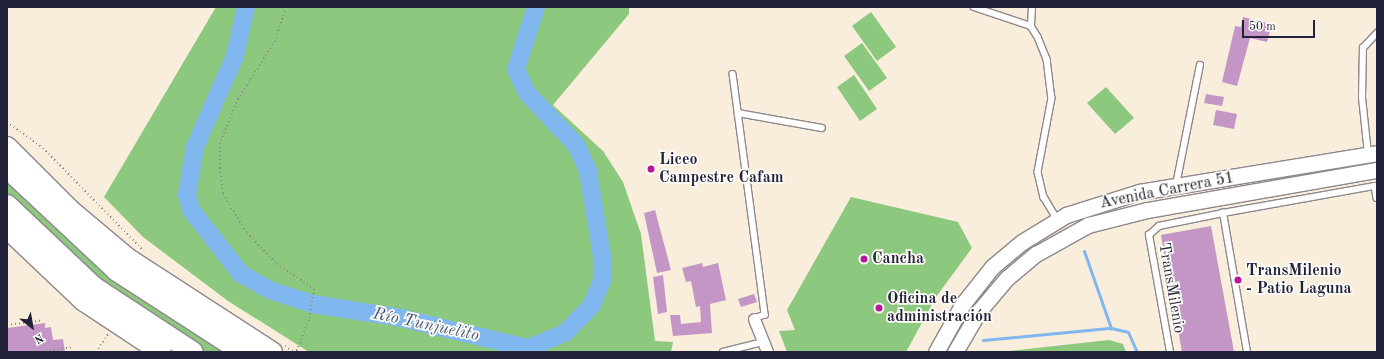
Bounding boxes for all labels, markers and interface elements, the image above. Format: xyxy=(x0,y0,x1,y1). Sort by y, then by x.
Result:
scale bar xyxy=(1244,12,1317,38)
text: 50 m xyxy=(1249,21,1276,33)
place label: Liceo Campestre Cafam xyxy=(659,150,784,188)
marker: Liceo Campestre Cafam xyxy=(646,164,656,174)
street label: Avenida Carrera 51 xyxy=(1098,169,1236,213)
street label: TransMilenio xyxy=(1154,241,1188,335)
place label: Cancha xyxy=(872,249,924,269)
marker: Cancha xyxy=(859,254,869,264)
place label: TransMilenio - Patio Laguna xyxy=(1246,261,1352,299)
marker: TransMilenio - Patio Laguna xyxy=(1233,275,1243,285)
place label: Oficina de administración xyxy=(887,289,992,327)
marker: Oficina de administración xyxy=(874,303,884,313)
water label: Río Tunjuelito xyxy=(371,304,481,346)
north arrow xyxy=(12,307,52,347)
text: N xyxy=(32,331,45,345)

